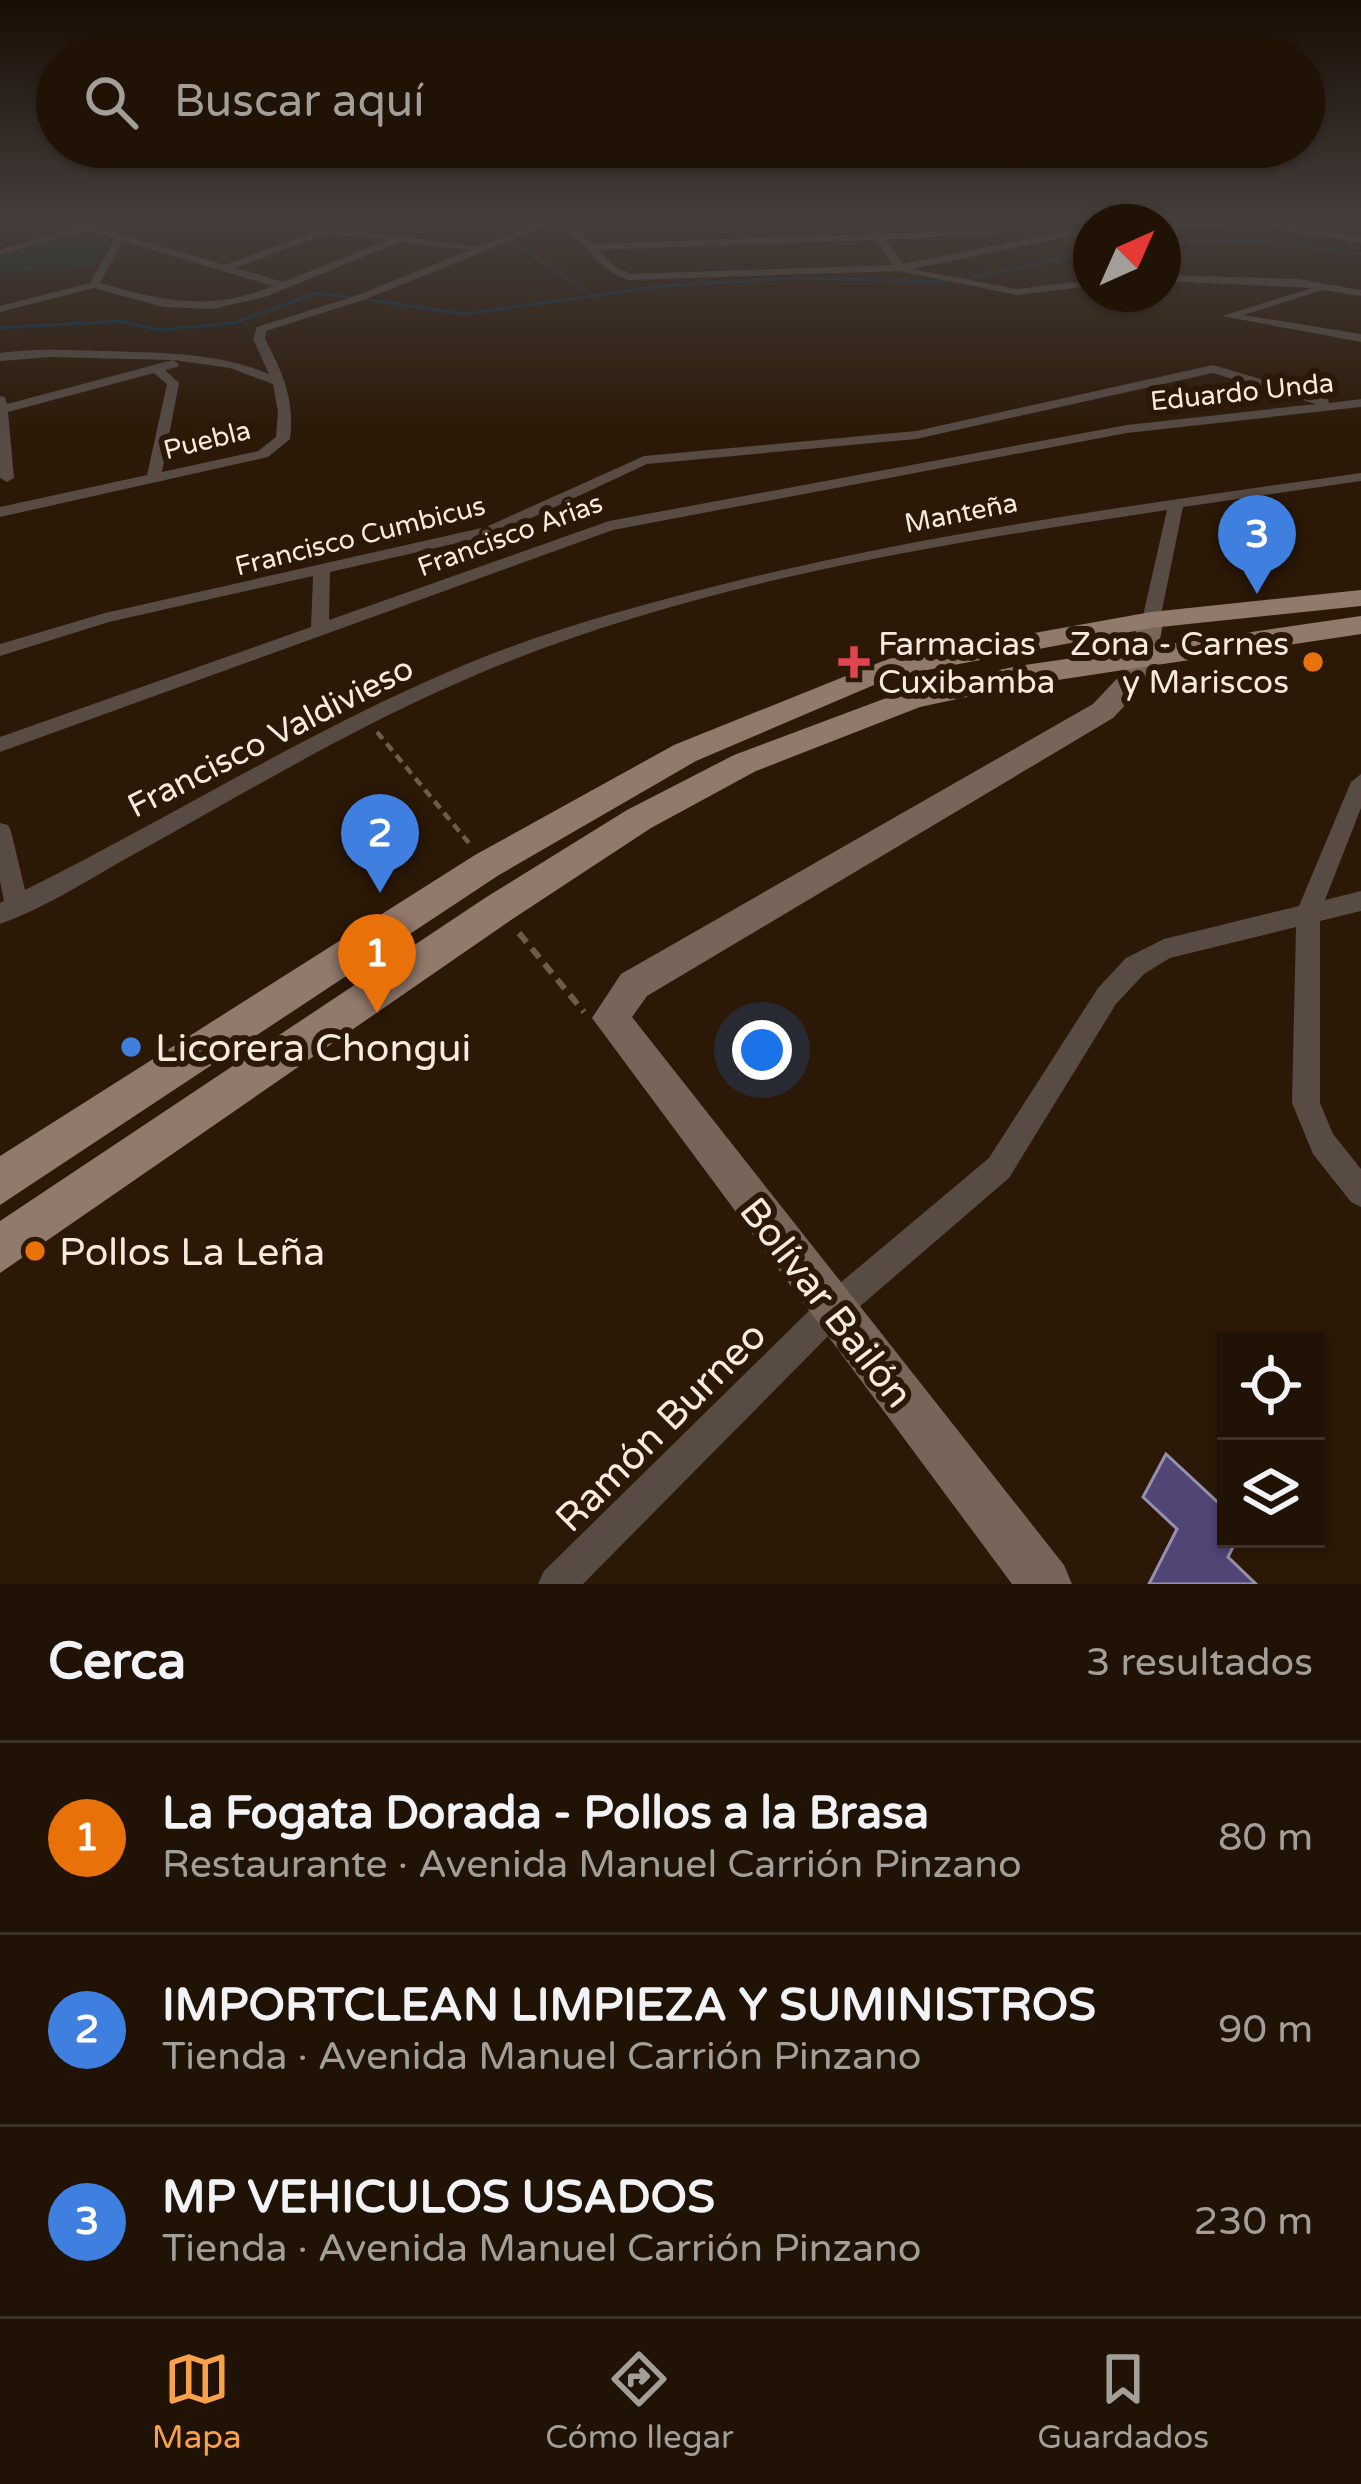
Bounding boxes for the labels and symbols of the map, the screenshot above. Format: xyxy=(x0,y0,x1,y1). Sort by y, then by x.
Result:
north arrow xyxy=(1073,204,1181,312)
street label: Eduardo Unda xyxy=(1149,366,1336,419)
street label: Puebla xyxy=(160,414,254,467)
street label: Manteña xyxy=(902,486,1020,541)
street label: Francisco Arias xyxy=(413,487,607,584)
street label: Francisco Cumbicus xyxy=(232,489,489,584)
pin: 3 xyxy=(1218,495,1296,594)
place label: Farmacias Cuxibamba xyxy=(878,625,1055,702)
place label: Zona - Carnes y Mariscos xyxy=(1070,625,1289,702)
street label: Francisco Valdivieso xyxy=(121,648,420,826)
marker: Farmacias Cuxibamba xyxy=(841,649,867,675)
marker: Zona - Carnes y Mariscos xyxy=(1300,649,1326,675)
pin: 2 xyxy=(341,794,419,893)
pin: 1 xyxy=(338,914,416,1013)
your location xyxy=(732,1020,792,1080)
place label: Licorera Chongui xyxy=(155,1025,471,1072)
marker: Licorera Chongui xyxy=(118,1034,144,1060)
street label: Bolívar Bailón xyxy=(729,1189,922,1417)
place label: Pollos La Leña xyxy=(59,1229,325,1276)
marker: Pollos La Leña xyxy=(22,1238,48,1264)
street label: Ramón Burneo xyxy=(546,1312,776,1542)

